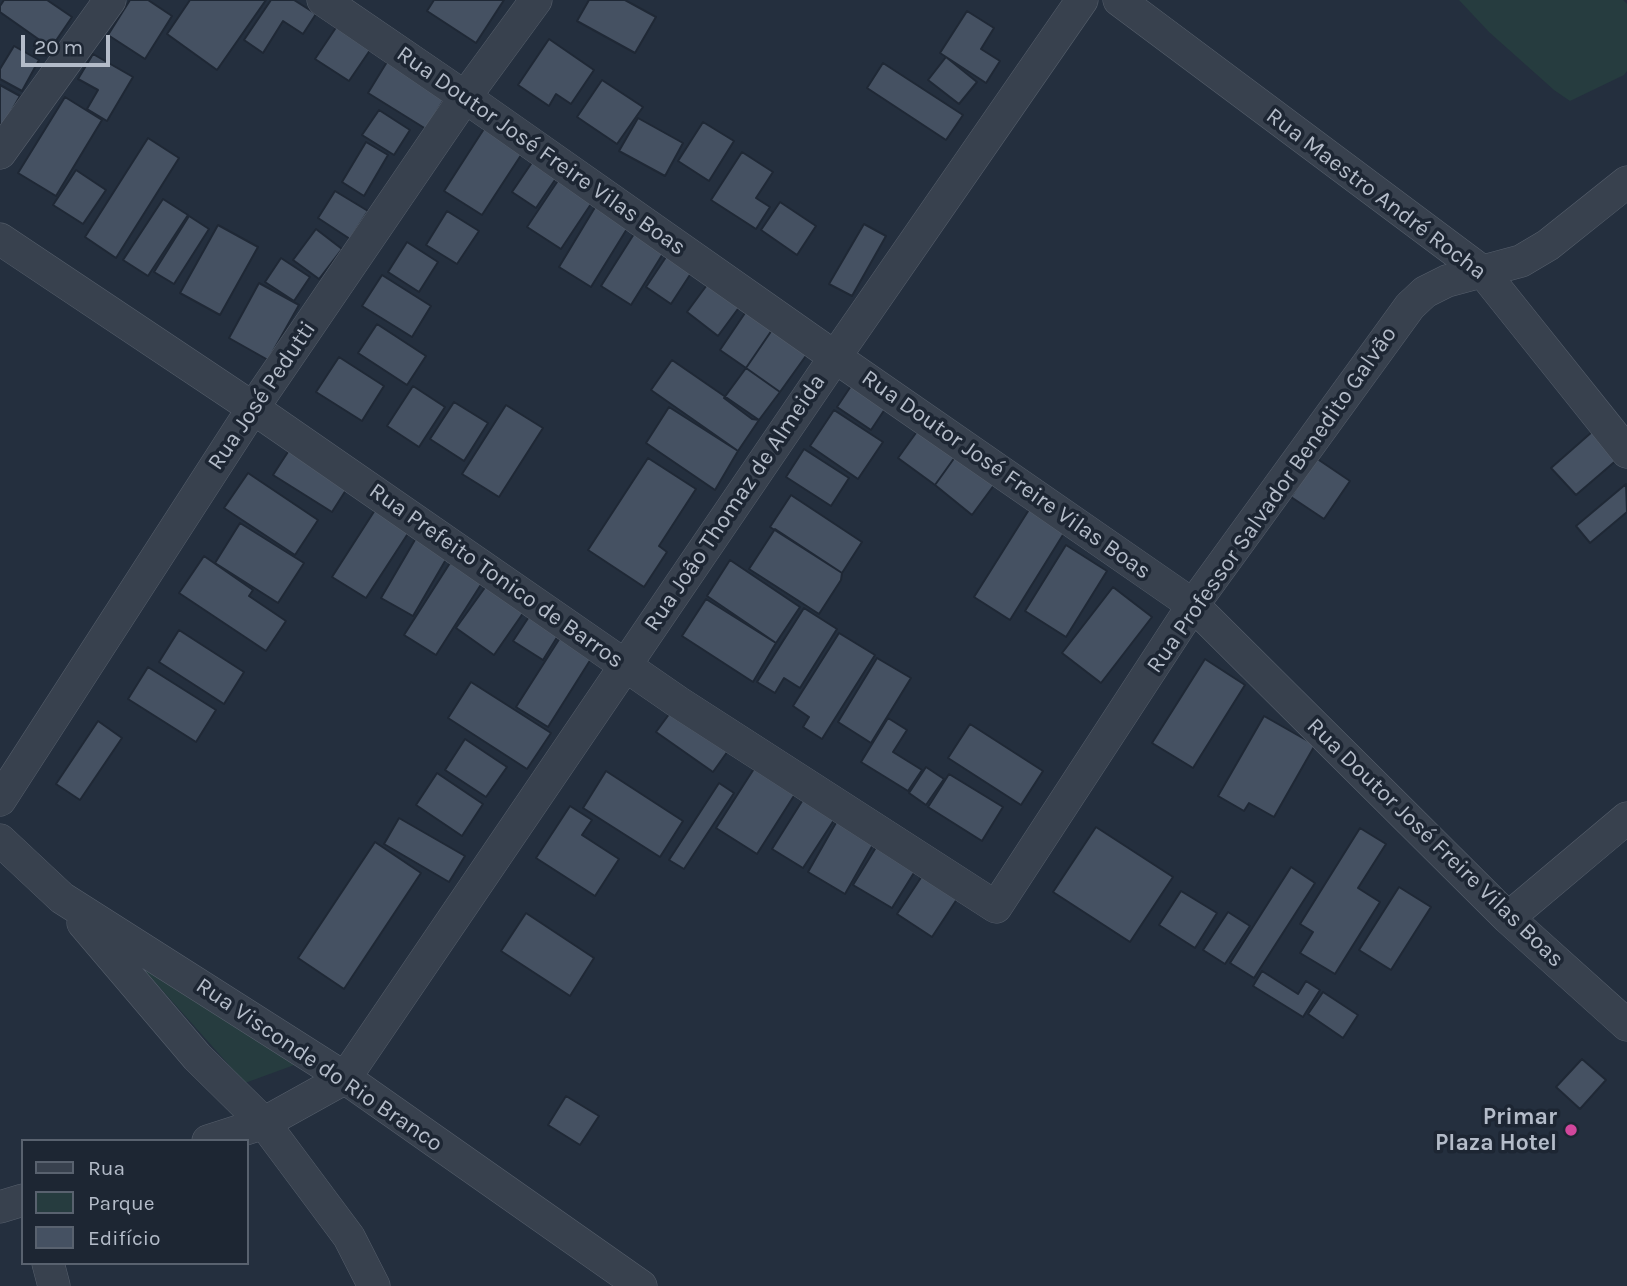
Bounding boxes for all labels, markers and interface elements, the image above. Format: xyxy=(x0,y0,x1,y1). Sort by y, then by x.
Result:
scale bar xyxy=(24,21,114,65)
text: 20 m xyxy=(34,35,83,59)
street label: Rua Doutor José Freire Vilas Boas xyxy=(391,40,691,262)
street label: Rua Maestro André Rocha xyxy=(1260,102,1492,286)
street label: Rua José Pedutti xyxy=(202,316,322,476)
street label: Rua Professor Salvador Benedito Galvão xyxy=(1141,321,1403,679)
street label: Rua Doutor José Freire Vilas Boas xyxy=(856,364,1156,586)
street label: Rua João Thomaz de Almeida xyxy=(639,369,831,637)
street label: Rua Prefeito Tonico de Barros xyxy=(363,477,629,675)
street label: Rua Doutor José Freire Vilas Boas xyxy=(1301,713,1569,973)
street label: Rua Visconde do Rio Branco xyxy=(190,972,448,1158)
place label: Primar Plaza Hotel xyxy=(1435,1103,1557,1157)
marker: Primar Plaza Hotel xyxy=(1563,1122,1579,1138)
legend xyxy=(21,1139,248,1265)
text: Rua xyxy=(88,1156,125,1180)
text: Parque xyxy=(88,1191,155,1215)
text: Edifício xyxy=(88,1226,161,1250)

